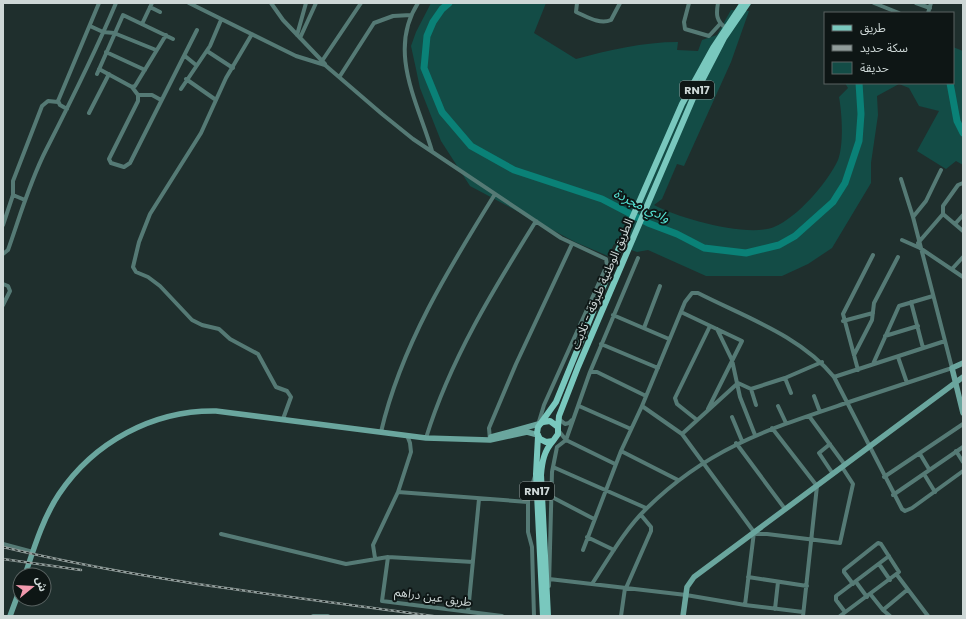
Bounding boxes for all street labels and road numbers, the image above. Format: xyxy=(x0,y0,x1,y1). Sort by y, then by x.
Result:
road number: RN17 xyxy=(680,81,714,99)
street label: الطريق الوطنية طبرقة - تلابت xyxy=(566,216,637,352)
road number: RN17 xyxy=(520,482,554,500)
street label: طريق عين دراهم xyxy=(393,583,473,611)

